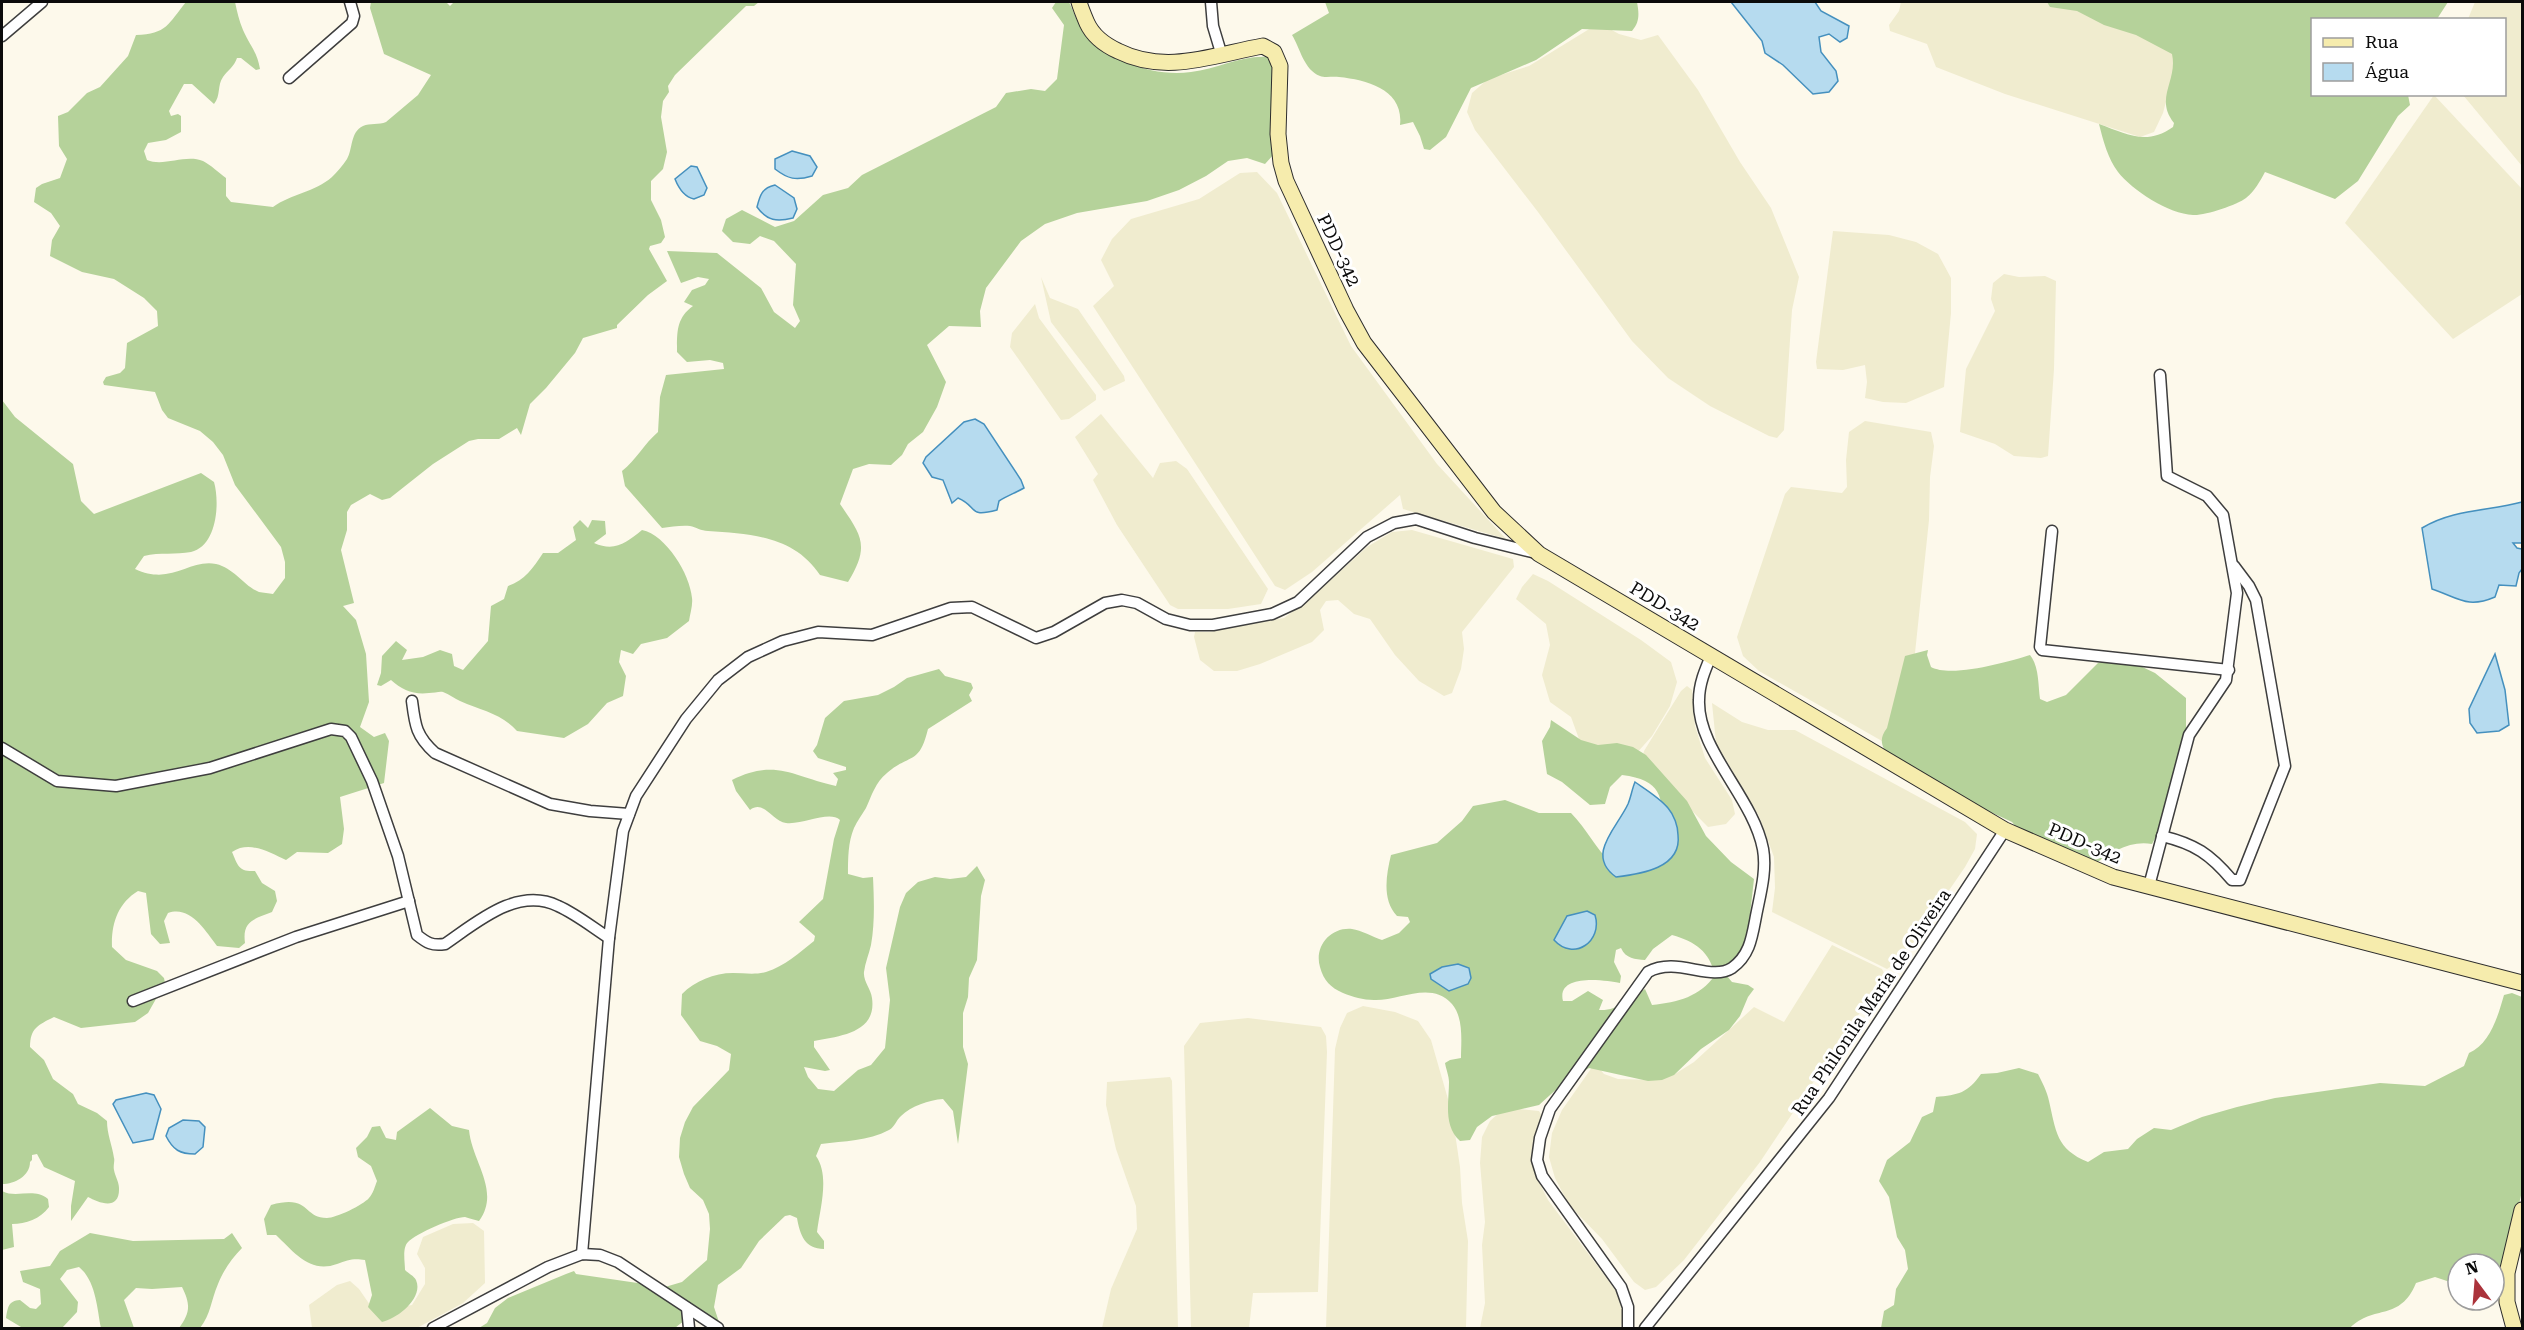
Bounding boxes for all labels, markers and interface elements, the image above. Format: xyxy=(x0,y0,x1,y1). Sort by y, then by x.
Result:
legend xyxy=(2311,18,2506,96)
text: Rua xyxy=(2365,31,2398,52)
text: Água xyxy=(2365,61,2409,82)
street label: PDD-342 xyxy=(1313,210,1365,290)
street label: PDD-342 xyxy=(1626,577,1704,635)
street label: PDD-342 xyxy=(2045,818,2125,868)
street label: Rua Philonila Maria de Oliveira xyxy=(1787,885,1955,1119)
north arrow xyxy=(2446,1252,2506,1312)
text: N xyxy=(2463,1257,2481,1279)

